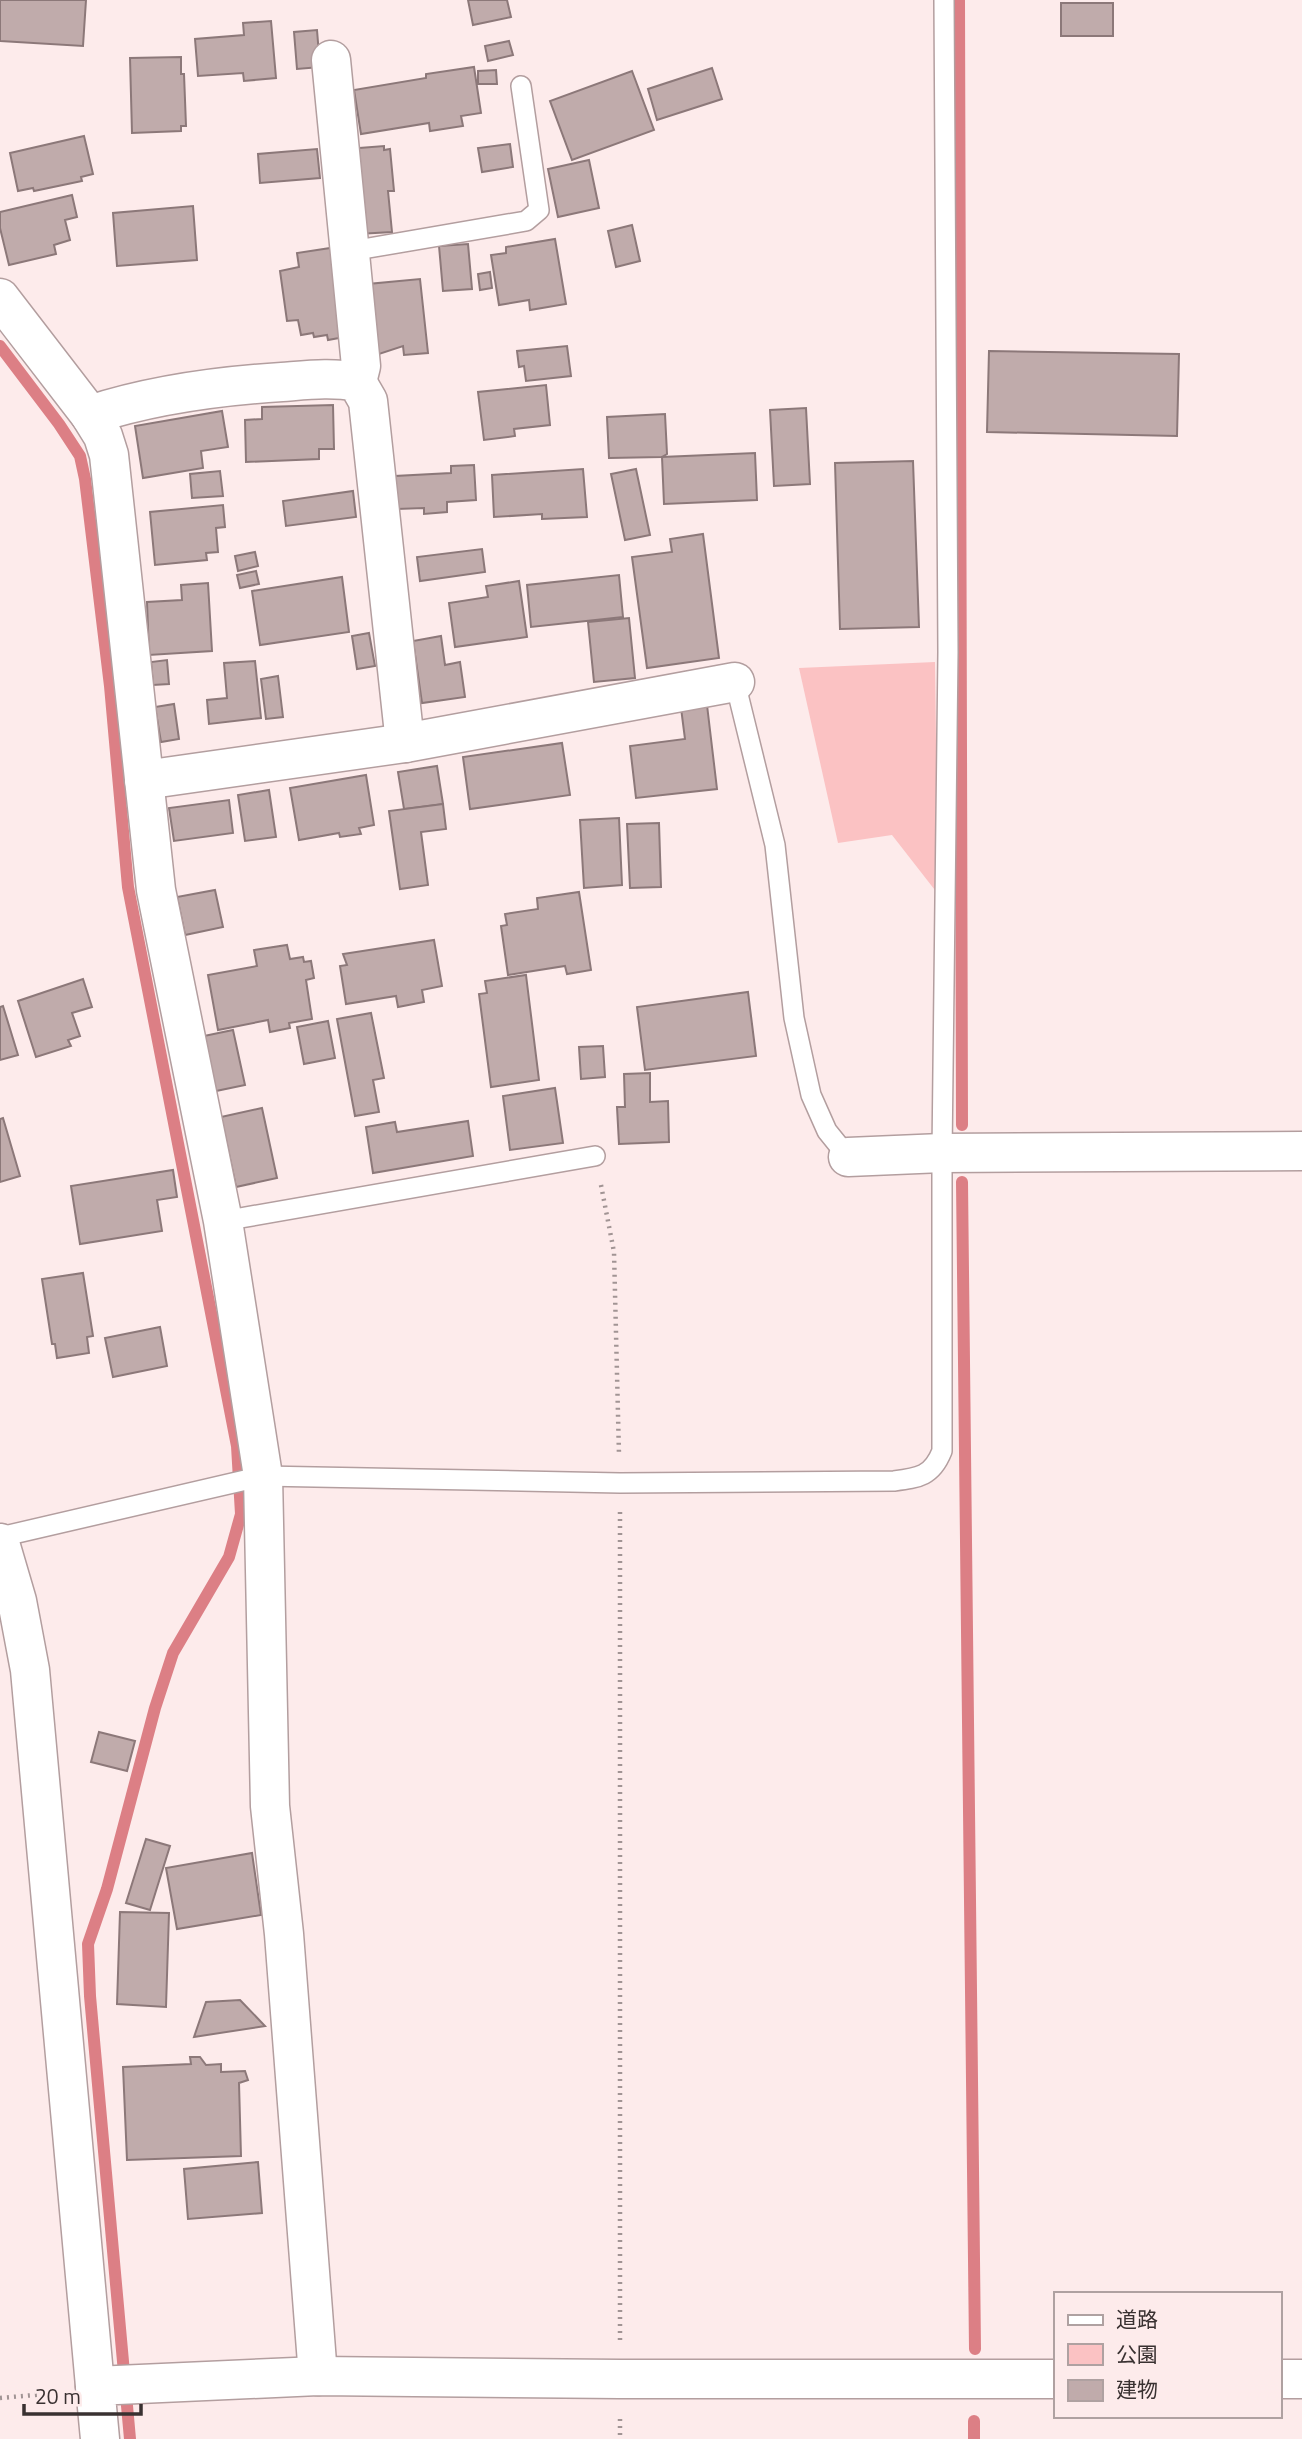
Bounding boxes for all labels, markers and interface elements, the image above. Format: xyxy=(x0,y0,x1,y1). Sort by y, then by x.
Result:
legend xyxy=(1054,2292,1281,2418)
text: 道路 xyxy=(1116,2303,1158,2335)
text: 公園 xyxy=(1116,2338,1158,2370)
scale bar xyxy=(24,2372,142,2416)
text: 建物 xyxy=(1116,2373,1158,2405)
text: 20 m xyxy=(35,2380,81,2412)

